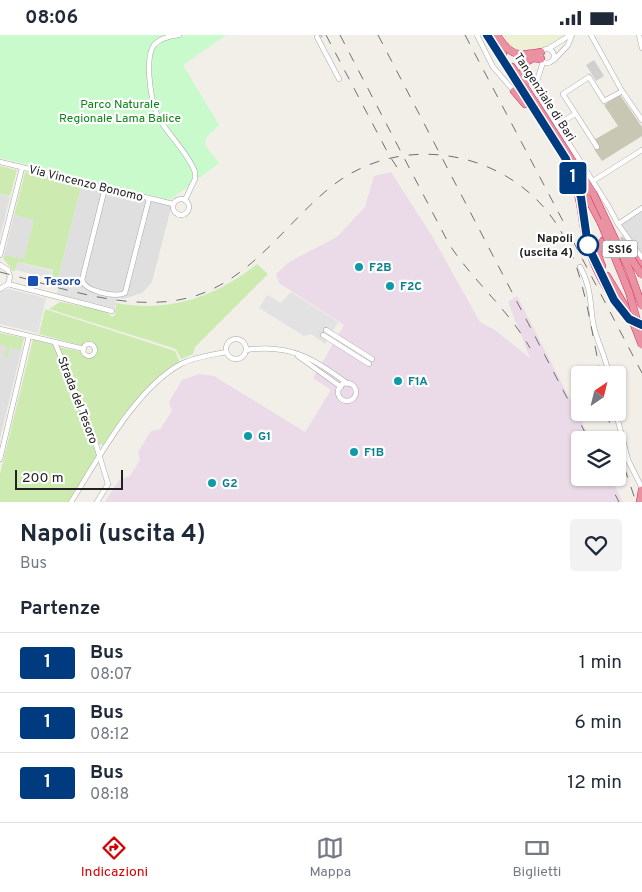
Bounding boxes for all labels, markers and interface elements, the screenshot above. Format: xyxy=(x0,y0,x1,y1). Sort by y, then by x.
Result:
text: 08:06 xyxy=(25,6,78,30)
street label: Tangenziale di Bari xyxy=(510,50,579,145)
park label: Parco Naturale Regionale Lama Balice xyxy=(59,97,181,127)
street label: Via Vincenzo Bonomo xyxy=(27,162,145,206)
line badge: 1 xyxy=(557,162,589,194)
text: 1 xyxy=(569,166,577,189)
place label: Napoli (uscita 4) xyxy=(519,231,573,261)
marker: Napoli (uscita 4) xyxy=(577,234,599,256)
road number: SS16 xyxy=(602,240,638,257)
place label: F2B xyxy=(369,260,392,276)
marker: F2B xyxy=(353,261,365,273)
marker: Tesoro xyxy=(26,274,40,288)
place label: Tesoro xyxy=(44,274,81,290)
place label: F2C xyxy=(400,279,422,295)
marker: F2C xyxy=(384,280,396,292)
street label: Strada del Tesoro xyxy=(53,355,101,446)
north arrow xyxy=(571,366,626,421)
map controls xyxy=(571,366,626,486)
place label: F1A xyxy=(408,374,428,390)
marker: F1A xyxy=(392,375,404,387)
place label: G1 xyxy=(258,429,271,445)
marker: G1 xyxy=(242,430,254,442)
button: layers xyxy=(571,431,626,486)
place label: F1B xyxy=(364,445,384,461)
marker: F1B xyxy=(348,446,360,458)
scale bar xyxy=(15,467,122,490)
text: 200 m xyxy=(22,470,64,487)
place label: G2 xyxy=(222,476,238,492)
marker: G2 xyxy=(206,477,218,489)
button: heart xyxy=(570,519,622,571)
text: Napoli (uscita 4) xyxy=(20,520,206,550)
text: Bus xyxy=(20,554,47,574)
text: Partenze xyxy=(20,597,100,621)
text: Bus xyxy=(90,641,124,665)
text: 1 xyxy=(44,651,51,674)
text: 1 min xyxy=(579,651,622,675)
text: 08:07 xyxy=(90,665,132,685)
text: Bus xyxy=(90,701,124,725)
text: 1 xyxy=(44,711,51,734)
text: 6 min xyxy=(575,711,622,735)
text: 08:12 xyxy=(90,725,129,745)
text: Bus xyxy=(90,761,124,785)
text: 1 xyxy=(44,771,51,794)
text: 12 min xyxy=(567,771,622,795)
text: 08:18 xyxy=(90,785,129,805)
tab: Indicazioni xyxy=(81,834,148,881)
tab: Mappa xyxy=(309,834,351,881)
tab: Biglietti xyxy=(512,834,561,881)

